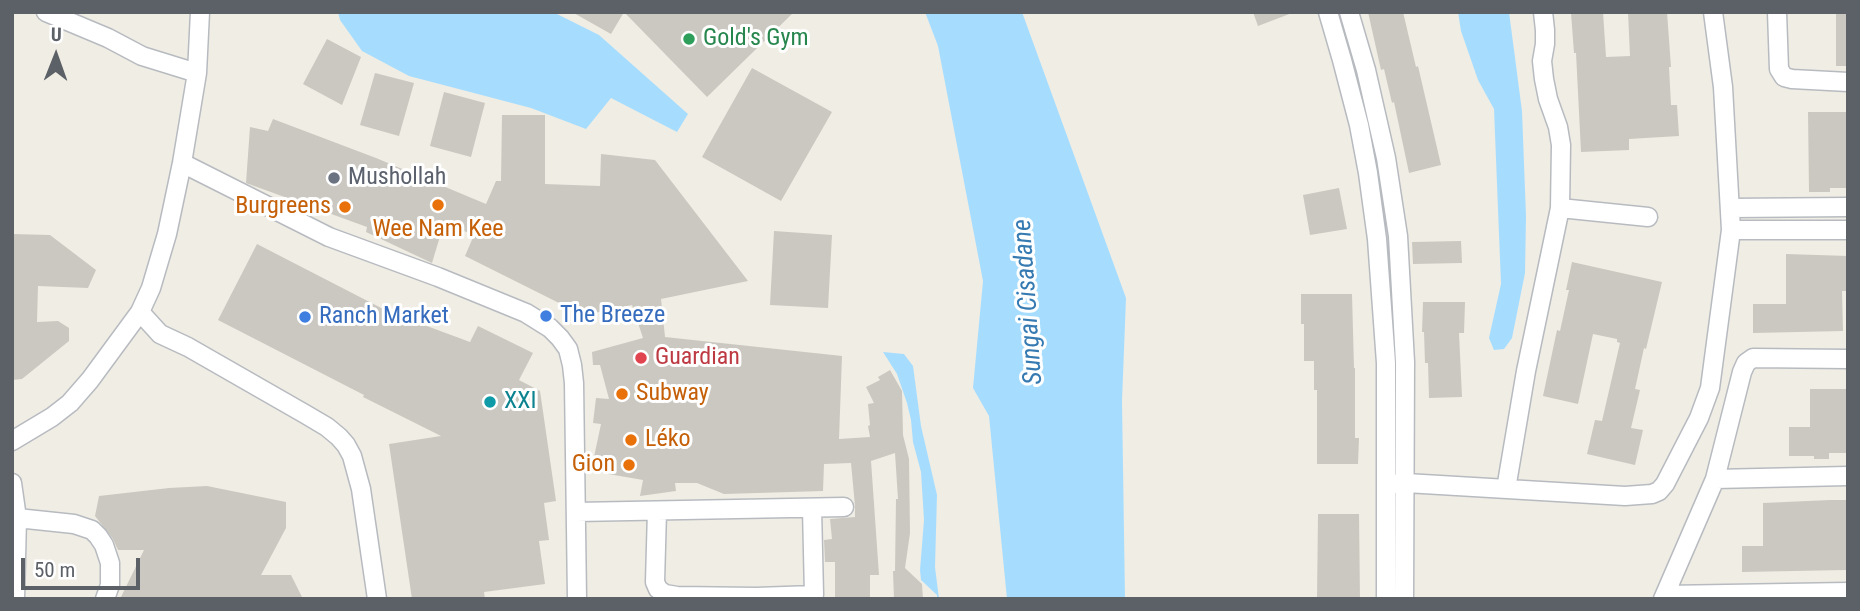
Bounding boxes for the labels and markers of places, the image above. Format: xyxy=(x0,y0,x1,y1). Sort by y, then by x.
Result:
place label: Gold's Gym xyxy=(703,25,809,53)
marker: Gold's Gym xyxy=(681,31,697,47)
place label: Mushollah xyxy=(348,164,446,192)
marker: Mushollah xyxy=(326,170,342,186)
place label: Burgreens xyxy=(235,193,331,221)
marker: Wee Nam Kee xyxy=(430,197,446,213)
marker: Burgreens xyxy=(337,199,353,215)
place label: Wee Nam Kee xyxy=(372,216,504,244)
place label: The Breeze xyxy=(560,302,665,330)
place label: Ranch Market xyxy=(319,303,449,331)
marker: The Breeze xyxy=(538,308,554,324)
marker: Ranch Market xyxy=(297,309,313,325)
place label: Guardian xyxy=(655,344,740,372)
marker: Guardian xyxy=(633,350,649,366)
place label: Subway xyxy=(636,380,709,408)
marker: Subway xyxy=(614,386,630,402)
place label: XXI xyxy=(504,388,536,416)
marker: XXI xyxy=(482,394,498,410)
place label: Léko xyxy=(645,426,691,454)
marker: Léko xyxy=(623,432,639,448)
place label: Gion xyxy=(572,451,615,479)
marker: Gion xyxy=(621,457,637,473)

